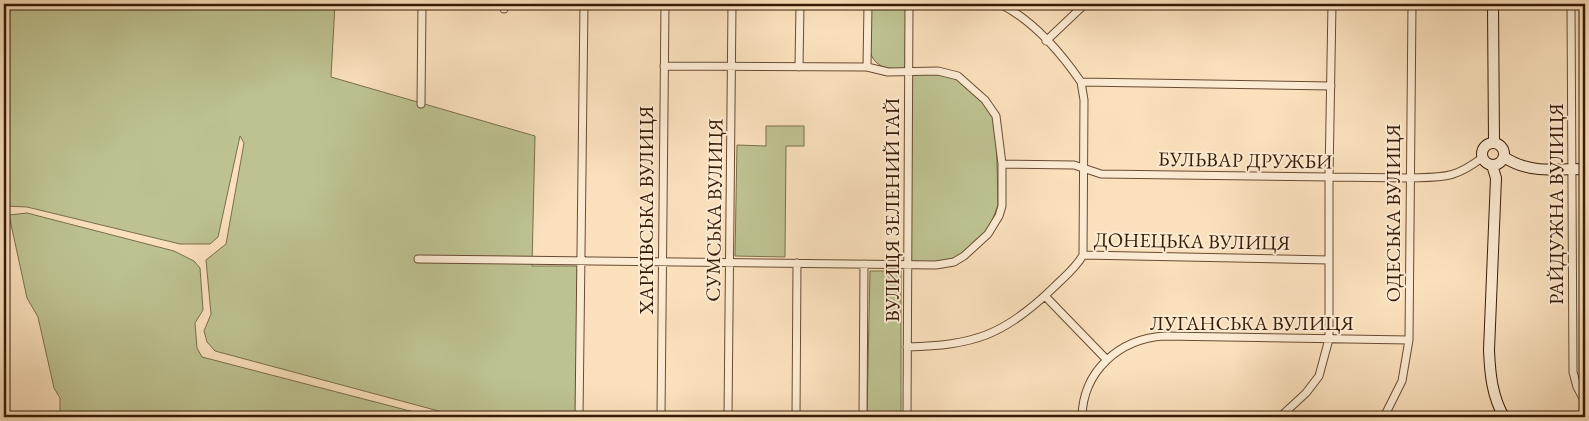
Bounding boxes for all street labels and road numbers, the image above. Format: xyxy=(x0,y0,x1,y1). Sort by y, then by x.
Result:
street label: ВУЛИЦЯ ЗЕЛЕНИЙ ГАЙ xyxy=(879,98,905,322)
street label: РАЙДУЖНА ВУЛИЦЯ xyxy=(1543,103,1569,305)
street label: ХАРКІВСЬКА ВУЛИЦЯ xyxy=(633,105,659,316)
street label: СУМСЬКА ВУЛИЦЯ xyxy=(699,118,729,302)
street label: ОДЕСЬКА ВУЛИЦЯ xyxy=(1380,124,1406,302)
street label: БУЛЬВАР ДРУЖБИ xyxy=(1158,145,1332,175)
street label: ДОНЕЦЬКА ВУЛИЦЯ xyxy=(1094,226,1290,256)
street label: ЛУГАНСЬКА ВУЛИЦЯ xyxy=(1150,310,1354,336)

